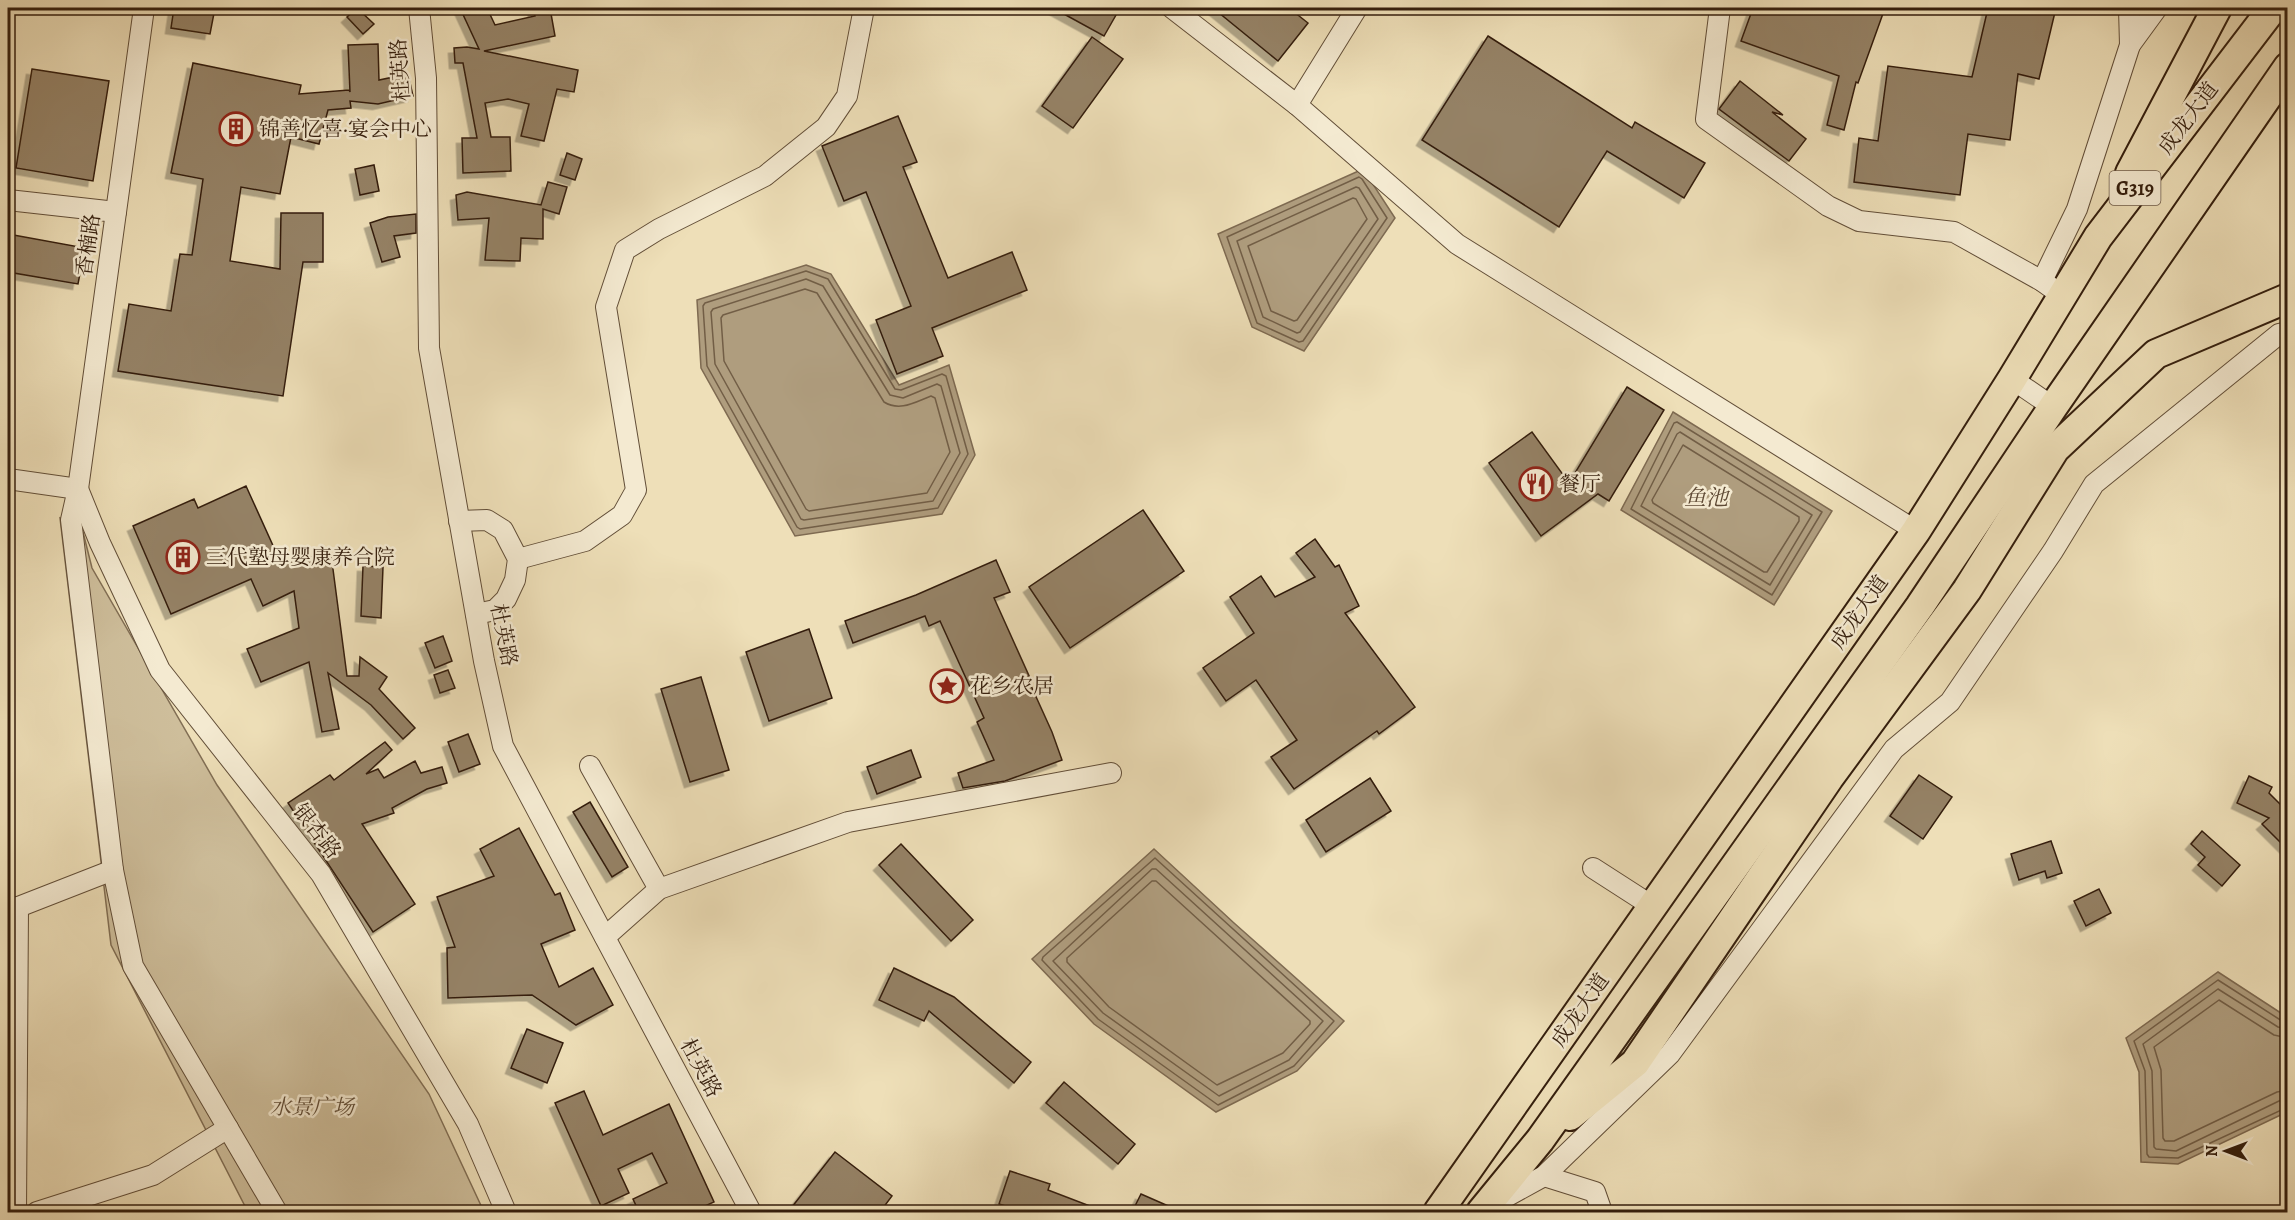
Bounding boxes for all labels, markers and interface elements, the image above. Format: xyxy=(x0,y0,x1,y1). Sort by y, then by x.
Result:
street label: 杜英路 xyxy=(384,38,416,102)
street label: 成龙大道 xyxy=(2152,76,2224,160)
building icon: 锦善忆喜·宴会中心 xyxy=(218,111,254,147)
place label: 锦善忆喜·宴会中心 xyxy=(259,115,432,143)
road number: G319 xyxy=(2110,171,2160,205)
street label: 香楠路 xyxy=(70,212,106,278)
restaurant icon: 餐厅 xyxy=(1518,466,1554,502)
place label: 餐厅 xyxy=(1559,470,1601,498)
water label: 鱼池 xyxy=(1684,483,1731,513)
building icon: 三代塾母婴康养合院 xyxy=(165,539,201,575)
place label: 三代塾母婴康养合院 xyxy=(206,543,395,571)
street label: 成龙大道 xyxy=(1823,570,1895,654)
street label: 杜英路 xyxy=(484,601,524,669)
place icon: 花乡农居 xyxy=(929,668,965,704)
place label: 花乡农居 xyxy=(970,672,1054,700)
street label: 银杏路 xyxy=(287,798,347,864)
street label: 成龙大道 xyxy=(1544,968,1616,1052)
street label: 杜英路 xyxy=(674,1034,728,1102)
park label: 水景广场 xyxy=(270,1093,356,1121)
north arrow xyxy=(2196,1121,2256,1181)
text: N xyxy=(2201,1145,2223,1157)

